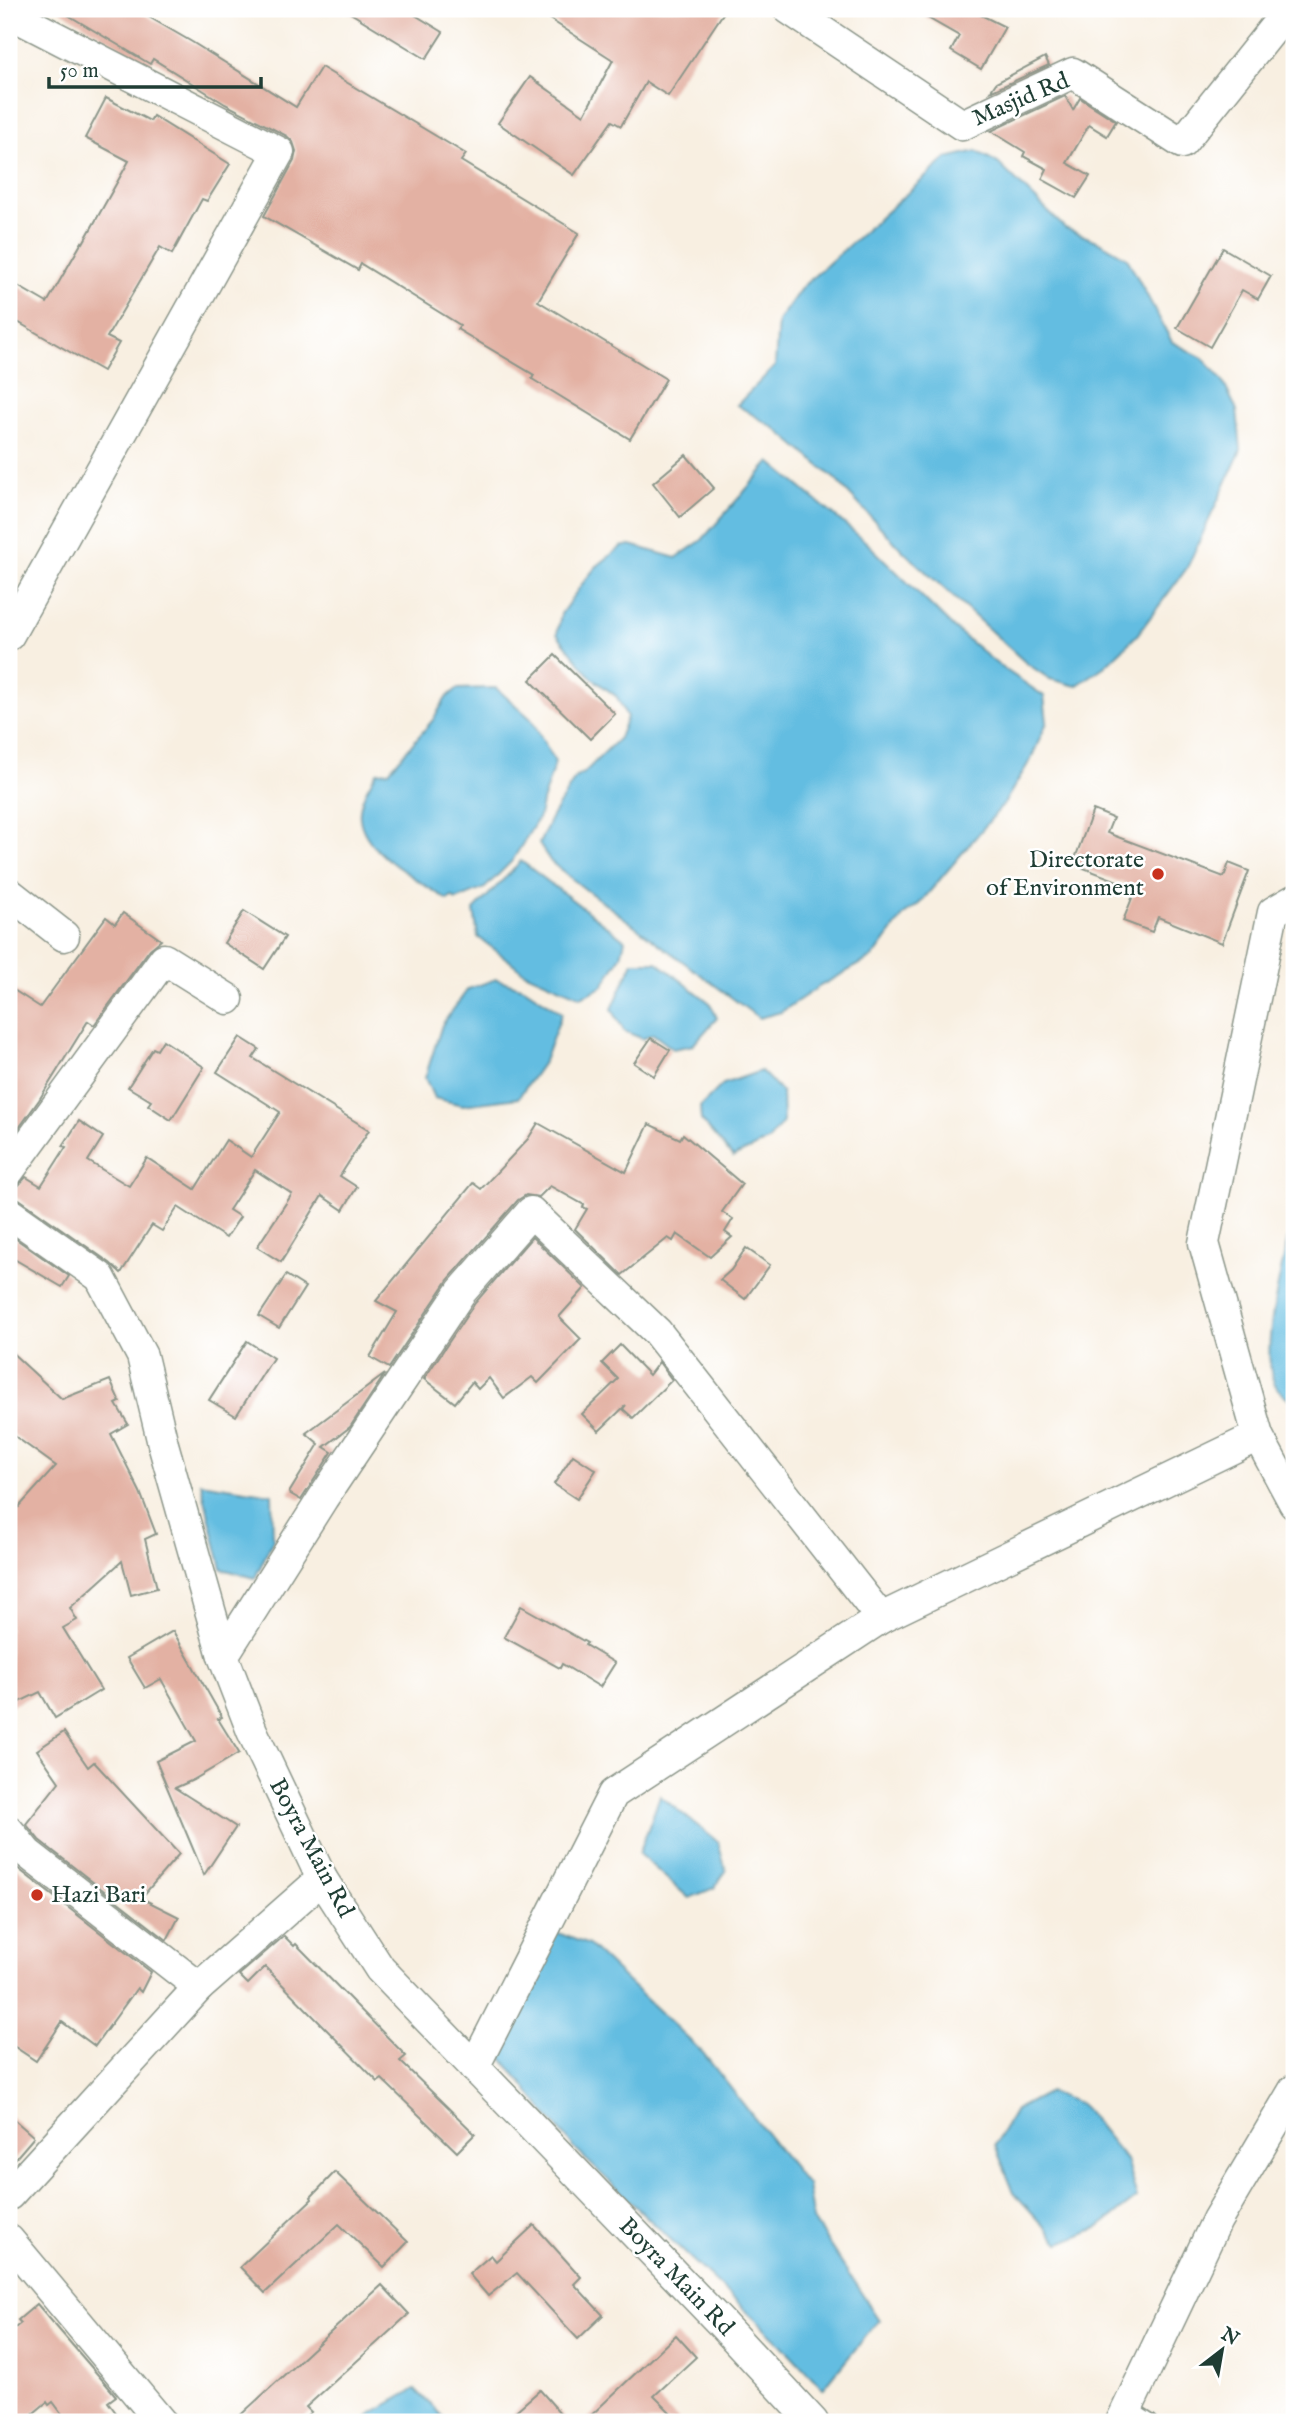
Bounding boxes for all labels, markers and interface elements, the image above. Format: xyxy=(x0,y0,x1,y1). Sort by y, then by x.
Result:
scale bar xyxy=(49,46,261,90)
text: 50 m xyxy=(60,58,99,85)
street label: Masjid Rd xyxy=(968,66,1074,134)
place label: Directorate of Environment xyxy=(986,845,1144,904)
marker: Directorate of Environment xyxy=(1150,866,1166,882)
street label: Boyra Main Rd xyxy=(261,1773,361,1923)
place label: Hazi Bari xyxy=(51,1880,146,1911)
marker: Hazi Bari xyxy=(29,1887,45,1903)
street label: Boyra Main Rd xyxy=(612,2211,740,2343)
north arrow xyxy=(1188,2316,1258,2386)
text: N xyxy=(1216,2322,1243,2352)

